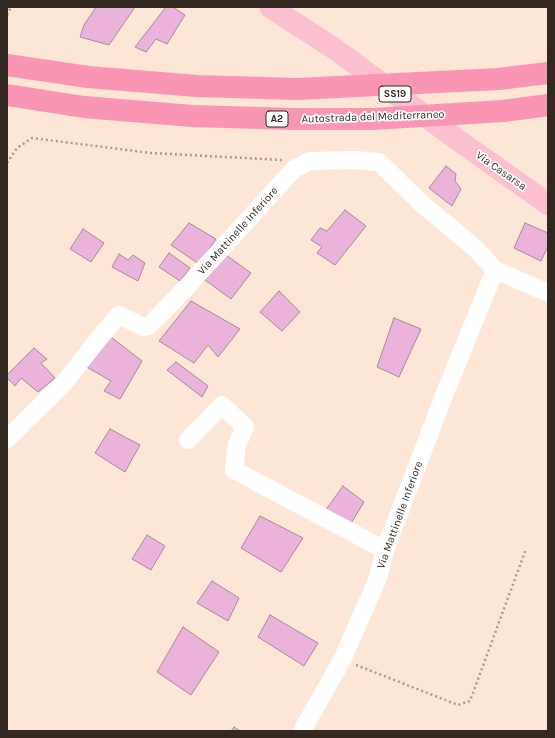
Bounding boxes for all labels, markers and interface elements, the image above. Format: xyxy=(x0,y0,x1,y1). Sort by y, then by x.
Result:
road number: SS19 xyxy=(379,86,411,102)
street label: Autostrada del Mediterraneo xyxy=(301,108,445,126)
road number: A2 xyxy=(266,111,288,127)
street label: Via Casarsa xyxy=(473,149,529,193)
street label: Via Mattinelle Inferiore xyxy=(195,184,281,278)
street label: Via Mattinelle Inferiore xyxy=(374,459,426,571)

